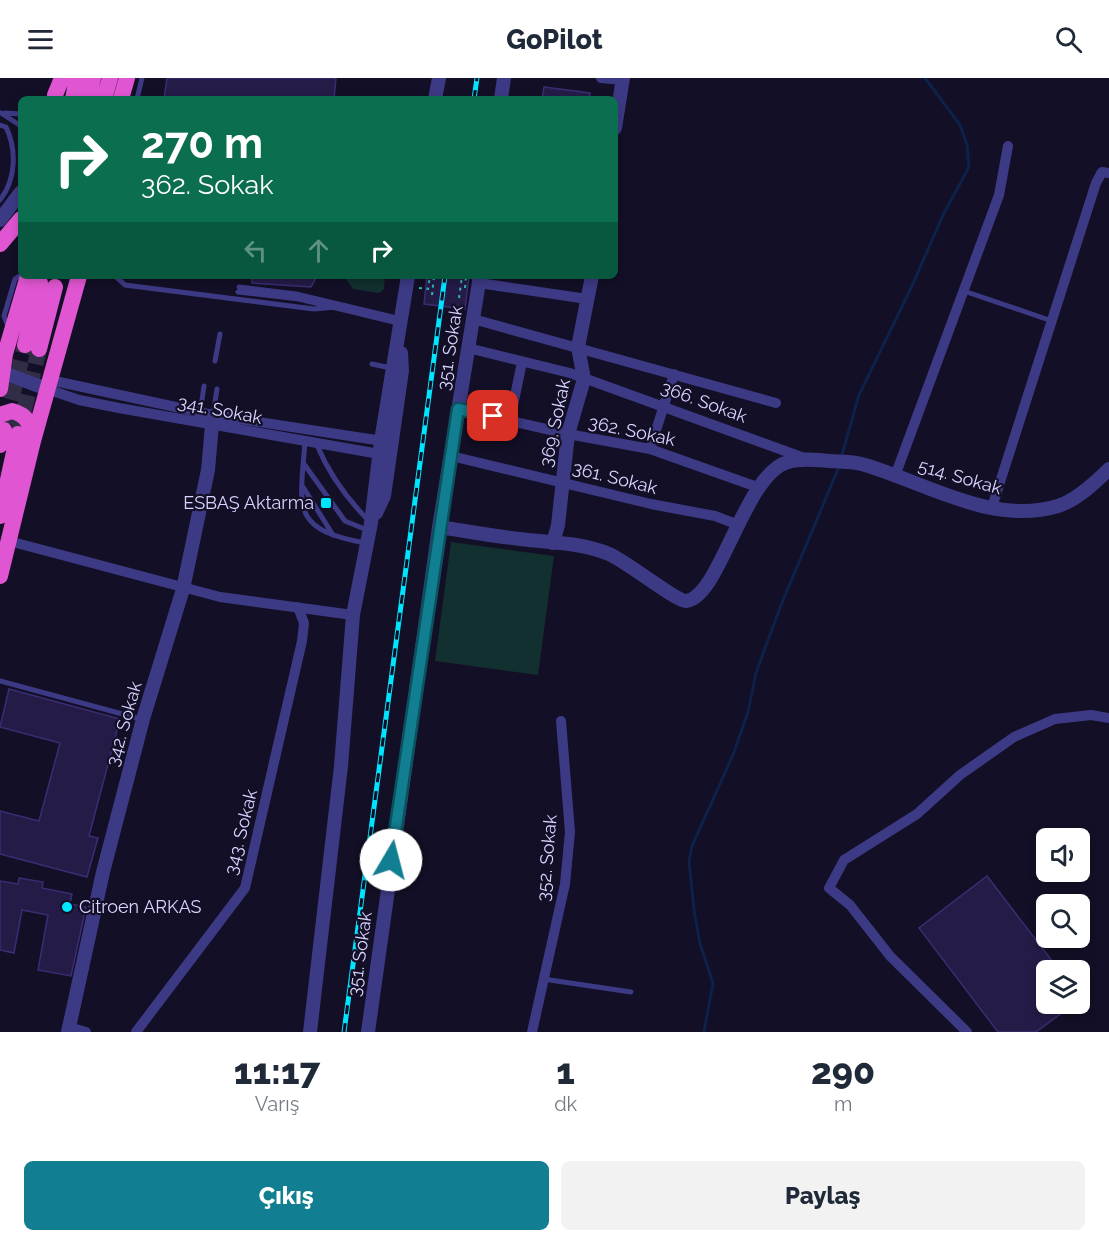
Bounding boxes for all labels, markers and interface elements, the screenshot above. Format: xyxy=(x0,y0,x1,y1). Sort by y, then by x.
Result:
icon: menu xyxy=(24,23,57,56)
icon: search xyxy=(1052,23,1085,56)
text: GoPilot xyxy=(506,24,603,55)
text: 270 m xyxy=(141,119,263,168)
icon: right xyxy=(42,120,120,198)
text: 362. Sokak xyxy=(141,169,274,200)
icon: left xyxy=(239,234,272,267)
icon: ahead xyxy=(302,234,335,267)
icon: right xyxy=(365,234,398,267)
street label: 351. Sokak xyxy=(432,304,467,392)
street label: 369. Sokak xyxy=(535,376,574,469)
street label: 366. Sokak xyxy=(658,376,750,427)
pin xyxy=(467,390,518,441)
street label: 341. Sokak xyxy=(176,391,265,428)
icon: arrive xyxy=(476,399,509,432)
street label: 362. Sokak xyxy=(587,411,678,450)
street label: 514. Sokak xyxy=(916,455,1005,499)
street label: 361. Sokak xyxy=(571,457,660,498)
place label: ESBAŞ Aktarma xyxy=(183,492,314,513)
marker: ESBAŞ Aktarma xyxy=(319,496,333,510)
street label: 342. Sokak xyxy=(101,679,146,769)
street label: 343. Sokak xyxy=(220,786,261,877)
street label: 352. Sokak xyxy=(532,813,561,902)
position arrow xyxy=(359,828,423,892)
map controls xyxy=(1036,828,1090,1014)
button: sound xyxy=(1036,828,1090,882)
button: search xyxy=(1036,894,1090,948)
place label: Citroen ARKAS xyxy=(79,896,202,917)
marker: Citroen ARKAS xyxy=(60,900,74,914)
street label: 351. Sokak xyxy=(343,910,376,998)
button: layers xyxy=(1036,960,1090,1014)
text: 11:17 xyxy=(234,1050,320,1092)
text: 1 xyxy=(556,1050,575,1092)
text: 290 xyxy=(811,1050,875,1092)
text: Varış xyxy=(255,1092,299,1116)
text: dk xyxy=(554,1092,577,1116)
text: m xyxy=(834,1092,852,1116)
button: Çıkış xyxy=(24,1161,549,1230)
button: Paylaş xyxy=(561,1161,1085,1230)

